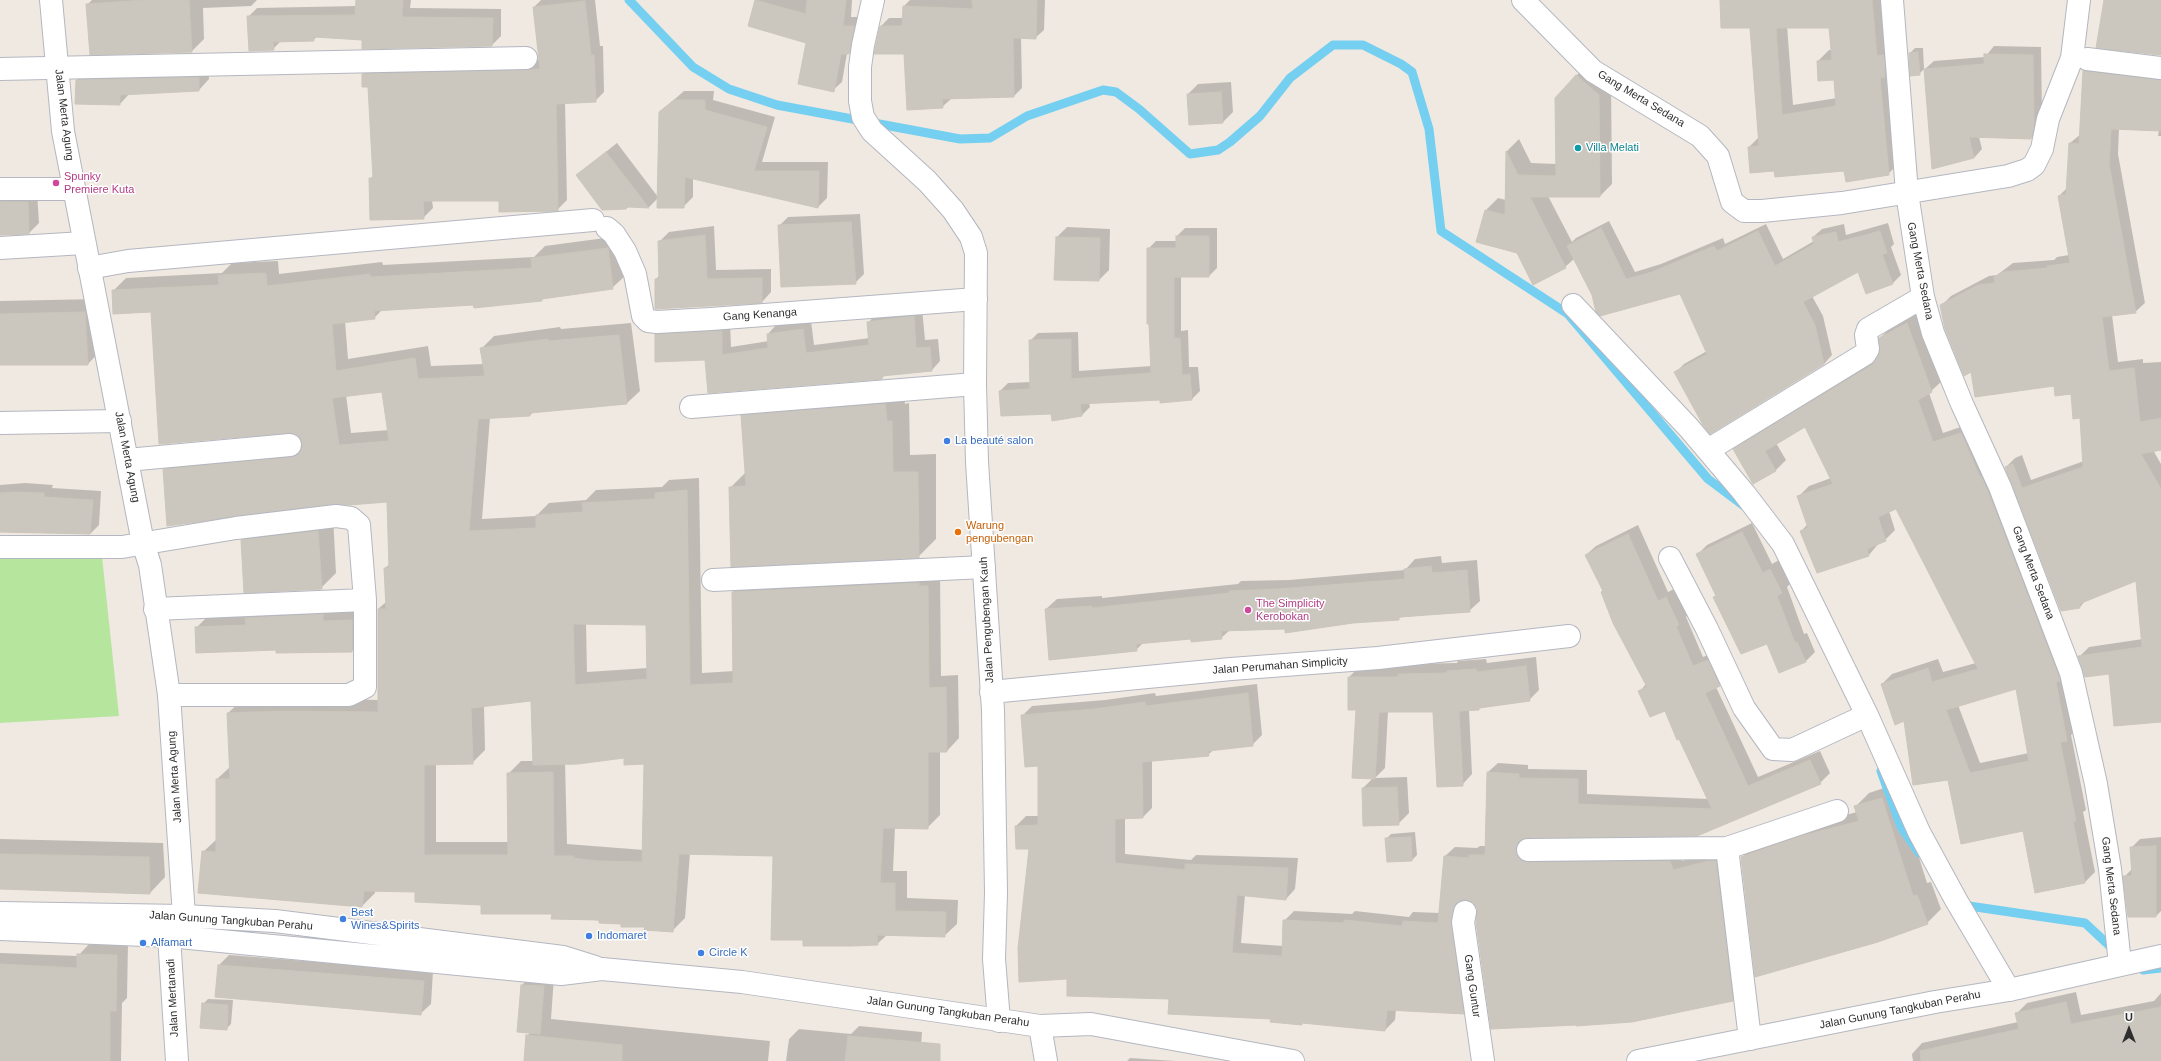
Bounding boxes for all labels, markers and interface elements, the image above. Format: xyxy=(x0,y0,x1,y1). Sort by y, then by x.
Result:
street label: Jalan Merta Agung xyxy=(52,68,76,162)
street label: Gang Merta Sedana xyxy=(1595,68,1687,130)
place label: Villa Melati xyxy=(1586,141,1639,155)
marker: Villa Melati xyxy=(1573,143,1583,153)
place label: Spunky Premiere Kuta xyxy=(64,170,134,196)
marker: Spunky Premiere Kuta xyxy=(51,178,61,188)
street label: Gang Merta Sedana xyxy=(1904,221,1936,321)
street label: Gang Kenanga xyxy=(723,306,797,324)
street label: Jalan Merta Agung xyxy=(112,410,142,504)
place label: La beauté salon xyxy=(955,434,1033,448)
marker: La beauté salon xyxy=(942,436,952,446)
place label: Warung pengubengan xyxy=(966,519,1033,545)
street label: Gang Merta Sedana xyxy=(2009,524,2057,622)
marker: Warung pengubengan xyxy=(953,527,963,537)
street label: Jalan Pengubengan Kauh xyxy=(977,556,997,684)
place label: The Simplicity Kerobokan xyxy=(1256,597,1324,623)
marker: The Simplicity Kerobokan xyxy=(1243,605,1253,615)
street label: Jalan Perumahan Simplicity xyxy=(1212,655,1348,677)
street label: Jalan Merta Agung xyxy=(165,730,185,824)
street label: Gang Merta Sedana xyxy=(2098,836,2124,936)
place label: Best Wines&Spirits xyxy=(351,906,419,932)
street label: Jalan Gunung Tangkuban Perahu xyxy=(149,909,313,933)
marker: Best Wines&Spirits xyxy=(338,914,348,924)
place label: Indomaret xyxy=(597,929,647,943)
marker: Indomaret xyxy=(584,931,594,941)
place label: Alfamart xyxy=(151,936,192,950)
marker: Alfamart xyxy=(138,938,148,948)
place label: Circle K xyxy=(709,946,748,960)
marker: Circle K xyxy=(696,948,706,958)
street label: Gang Guntur xyxy=(1461,954,1483,1018)
street label: Jalan Mertanadi xyxy=(164,959,182,1037)
street label: Jalan Gunung Tangkuban Perahu xyxy=(1818,988,1982,1032)
street label: Jalan Gunung Tangkuban Perahu xyxy=(866,994,1030,1030)
north arrow xyxy=(2109,1009,2149,1049)
text: U xyxy=(2125,1011,2133,1023)

